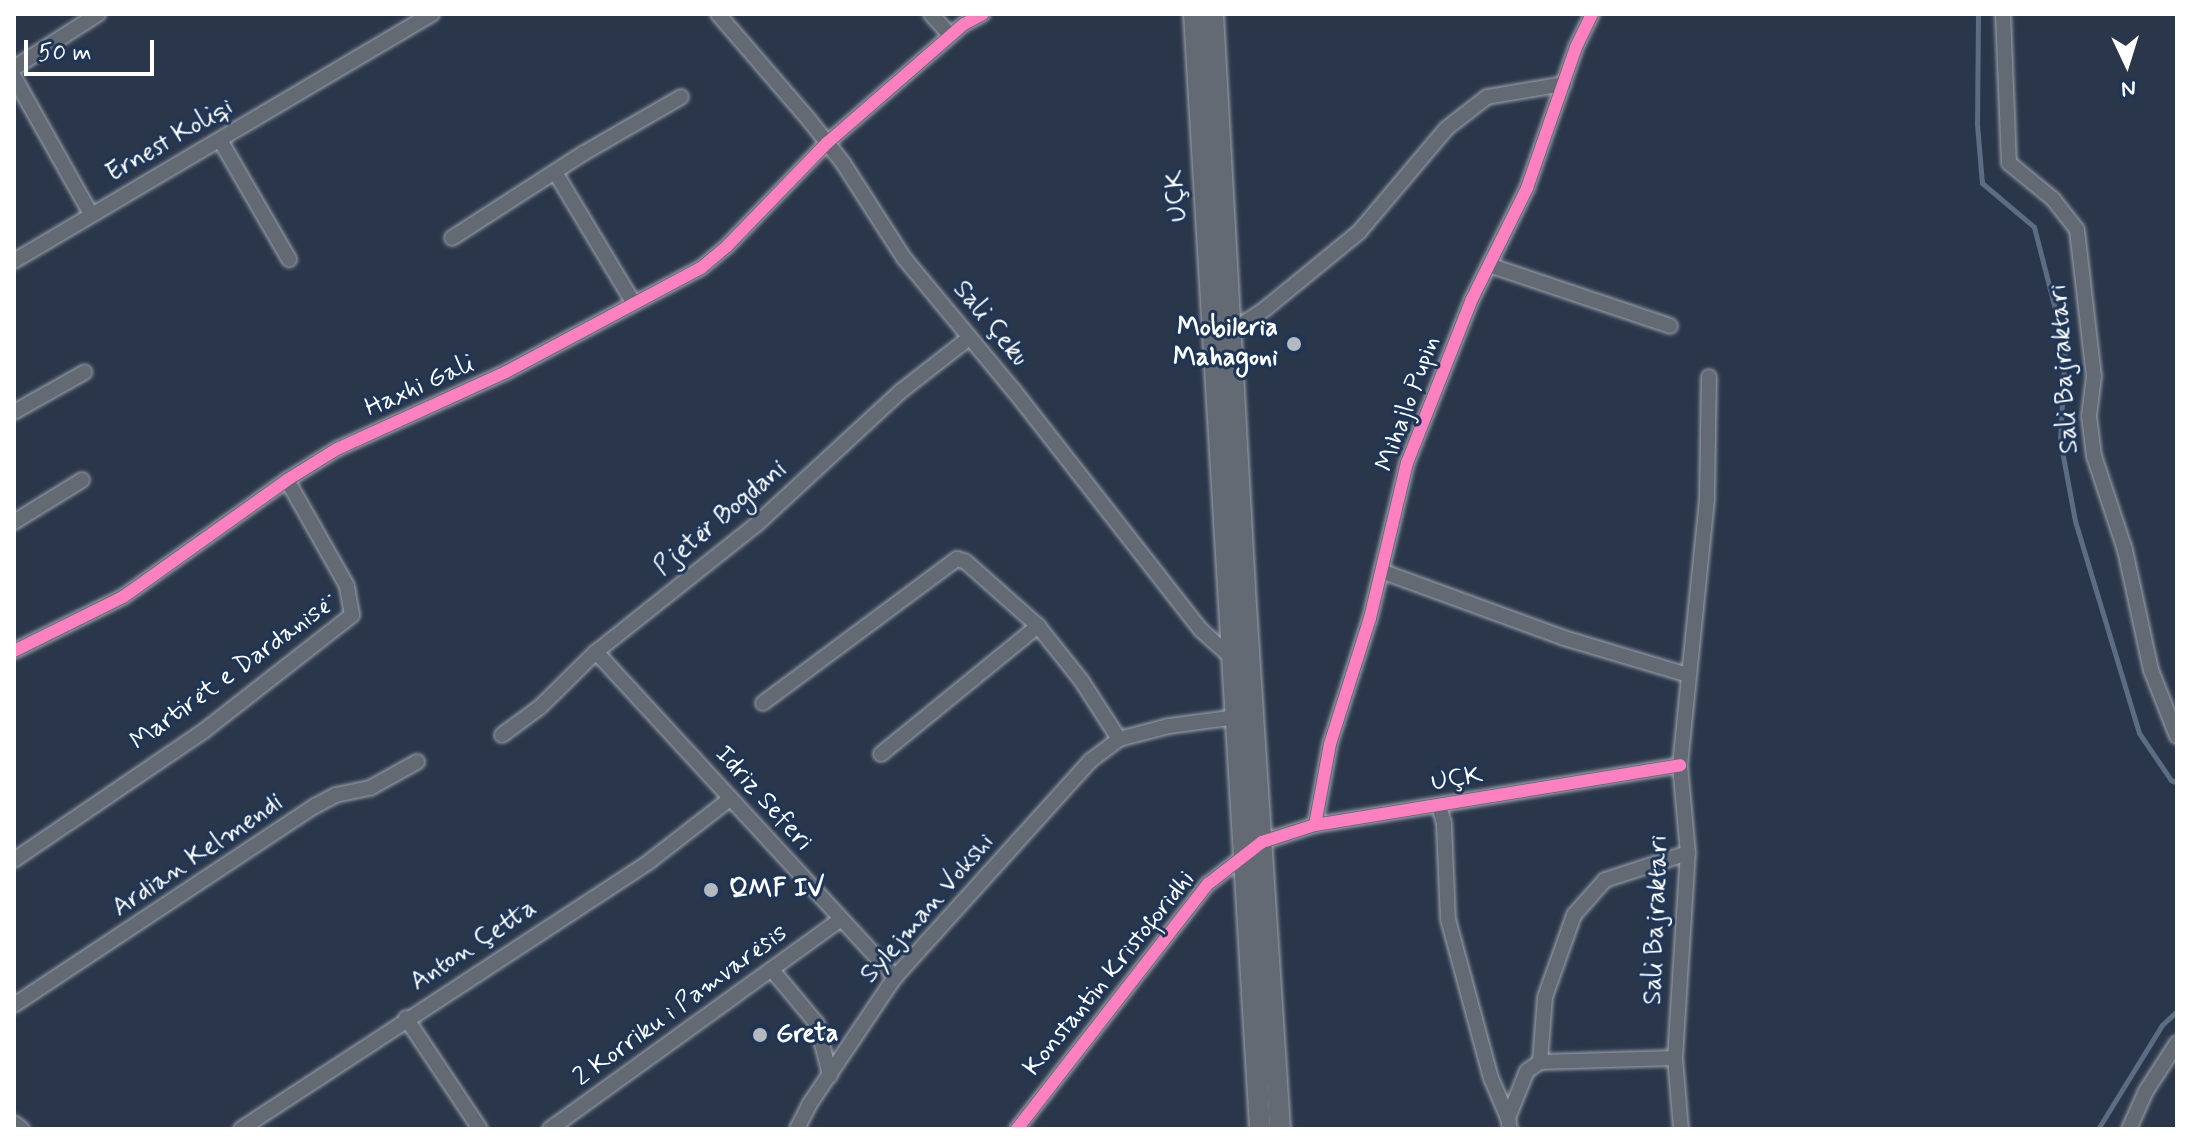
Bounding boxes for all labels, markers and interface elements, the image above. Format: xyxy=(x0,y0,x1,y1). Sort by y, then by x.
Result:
scale bar xyxy=(28,24,158,74)
north arrow xyxy=(2087,24,2167,104)
text: 50 m xyxy=(38,38,92,69)
text: N xyxy=(2120,73,2137,102)
street label: Ernest Koliqi xyxy=(101,92,239,190)
street label: UÇK xyxy=(1161,169,1195,223)
street label: Sali Çeku xyxy=(945,275,1035,373)
street label: Sali Bajraktari xyxy=(2044,283,2086,455)
place label: Mobileria Mahagoni xyxy=(1173,313,1278,374)
street label: Mihajlo Pupin xyxy=(1369,328,1449,480)
marker: Mobileria Mahagoni xyxy=(1285,335,1303,353)
street label: Haxhi Gali xyxy=(362,350,478,424)
street label: Pjetër Bogdani xyxy=(648,454,794,584)
street label: Martirët e Dardanisë xyxy=(126,593,336,757)
street label: Idriz Seferi xyxy=(708,740,818,858)
street label: UÇK xyxy=(1429,761,1485,799)
street label: Ardian Kelmendi xyxy=(107,787,289,925)
street label: Sylejman Vokshi xyxy=(854,828,1002,990)
street label: Sali Bajraktari xyxy=(1638,835,1676,1005)
street label: Konstantin Kristoforidhi xyxy=(1018,865,1202,1083)
place label: QMF IV xyxy=(729,874,824,906)
marker: QMF IV xyxy=(700,879,722,901)
street label: Anton Çetta xyxy=(405,893,543,999)
street label: 2 Korriku i Pamvarësis xyxy=(569,919,793,1093)
place label: Greta xyxy=(776,1019,839,1051)
marker: Greta xyxy=(751,1026,769,1044)

